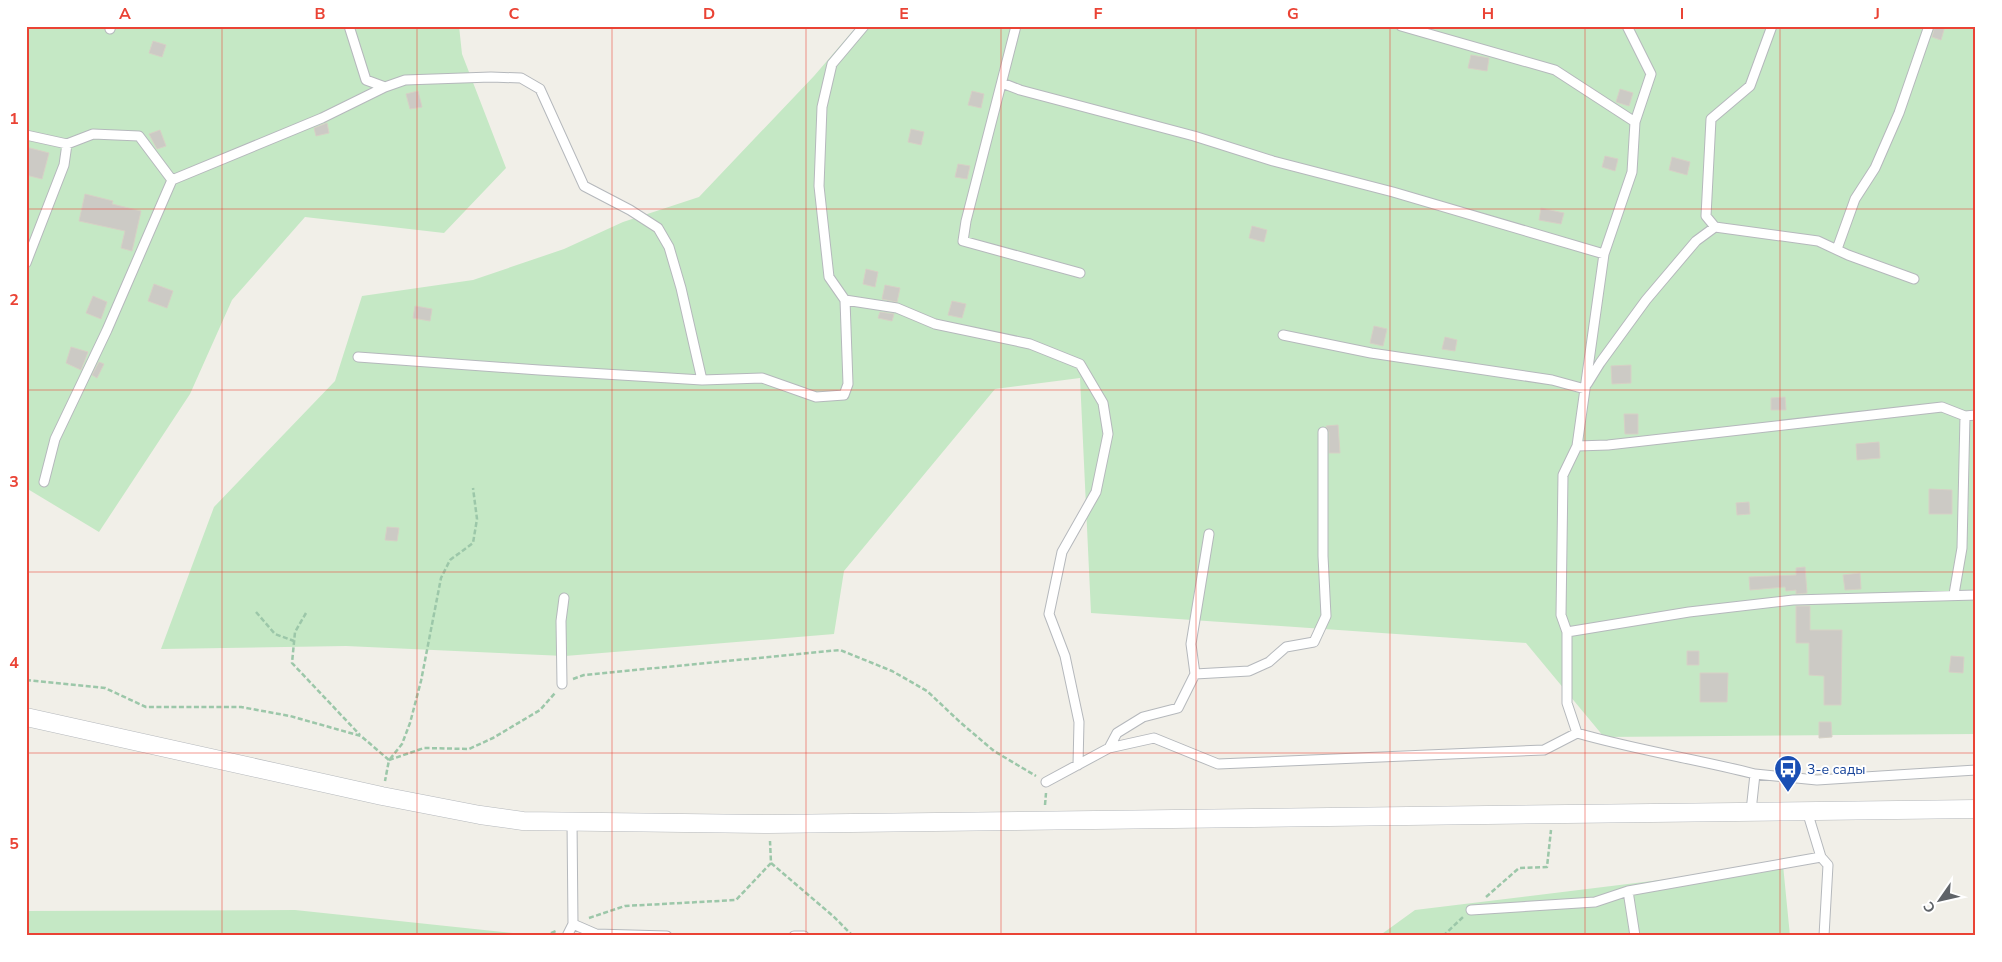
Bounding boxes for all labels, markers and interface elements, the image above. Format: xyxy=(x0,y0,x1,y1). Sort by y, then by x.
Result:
text: A xyxy=(119,3,131,25)
text: B xyxy=(314,3,326,25)
text: C xyxy=(509,3,520,25)
text: D xyxy=(703,3,715,25)
text: E xyxy=(899,3,909,25)
text: F xyxy=(1094,3,1103,25)
text: G xyxy=(1287,3,1299,25)
text: H xyxy=(1482,3,1494,25)
text: I xyxy=(1680,3,1684,25)
text: J xyxy=(1873,3,1880,25)
text: 1 xyxy=(9,108,19,130)
text: 2 xyxy=(9,289,19,311)
text: 3 xyxy=(9,471,19,493)
text: 4 xyxy=(9,652,19,674)
bus stop icon: 3-е сады xyxy=(1773,754,1803,793)
place label: 3-е сады xyxy=(1807,760,1865,779)
text: 5 xyxy=(9,833,19,855)
north arrow xyxy=(1914,874,1964,924)
text: С xyxy=(1919,897,1940,916)

